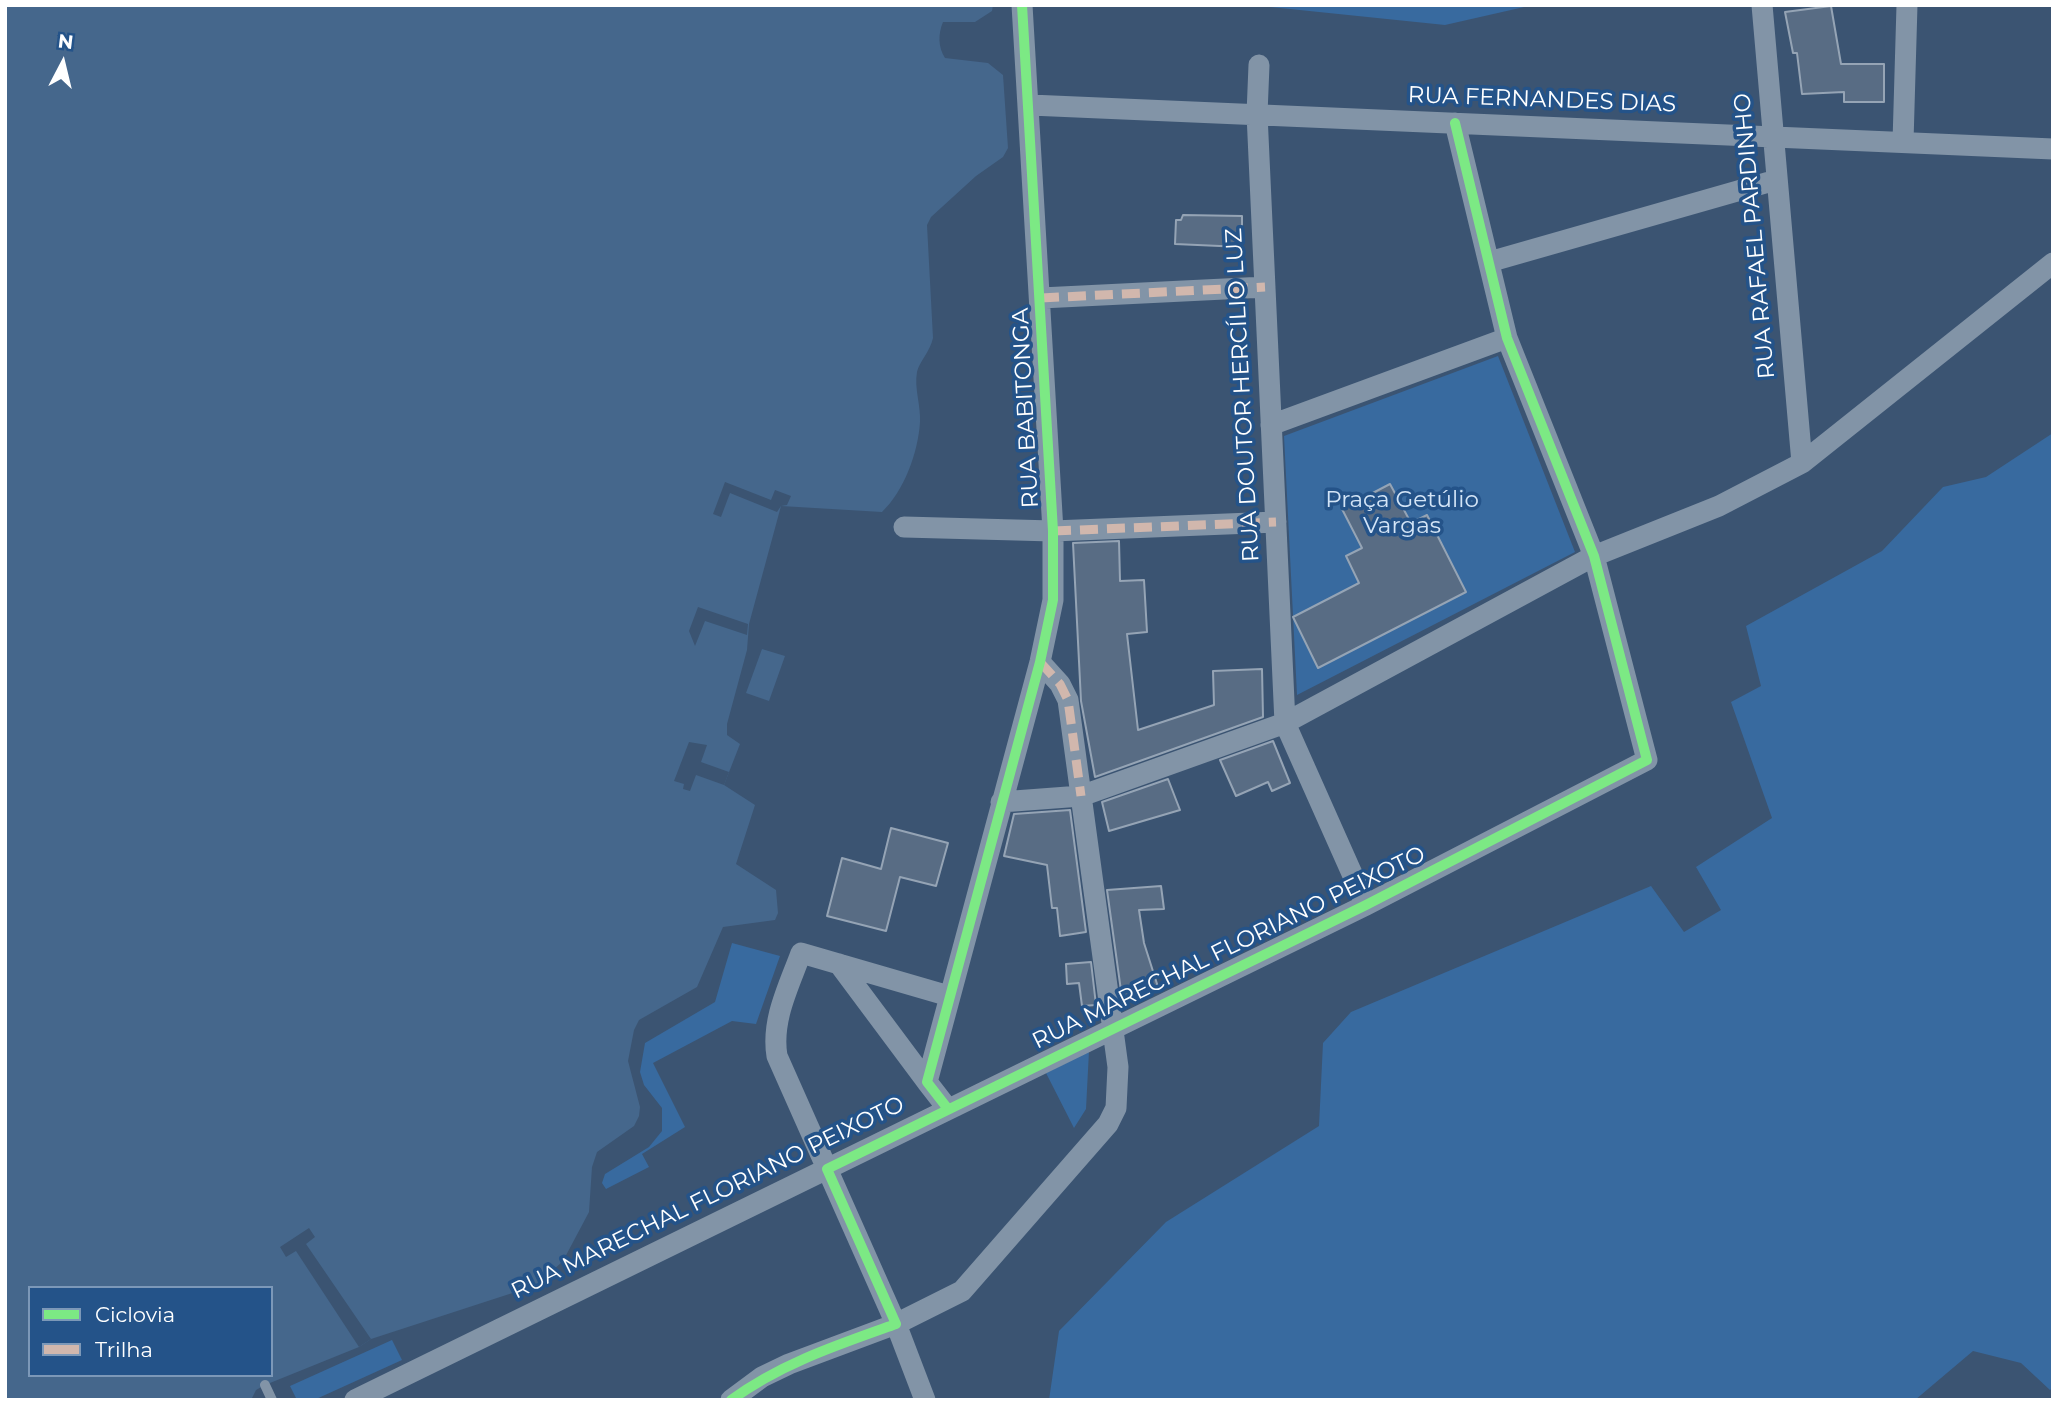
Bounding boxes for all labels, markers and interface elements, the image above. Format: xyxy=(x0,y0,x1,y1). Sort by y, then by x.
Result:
north arrow xyxy=(28,28,98,98)
text: N xyxy=(57,29,75,54)
street label: RUA FERNANDES DIAS xyxy=(1407,82,1677,118)
street label: RUA RAFAEL PARDINHO xyxy=(1729,92,1781,380)
street label: RUA DOUTOR HERCÍLIO LUZ xyxy=(1220,227,1266,563)
street label: RUA BABITONGA xyxy=(1007,307,1045,509)
park label: Praça Getúlio Vargas xyxy=(1325,486,1479,540)
street label: RUA MARECHAL FLORIANO PEIXOTO xyxy=(1028,841,1430,1055)
street label: RUA MARECHAL FLORIANO PEIXOTO xyxy=(507,1091,909,1305)
legend xyxy=(28,1286,273,1377)
text: Ciclovia xyxy=(95,1302,175,1327)
text: Trilha xyxy=(95,1337,153,1362)

